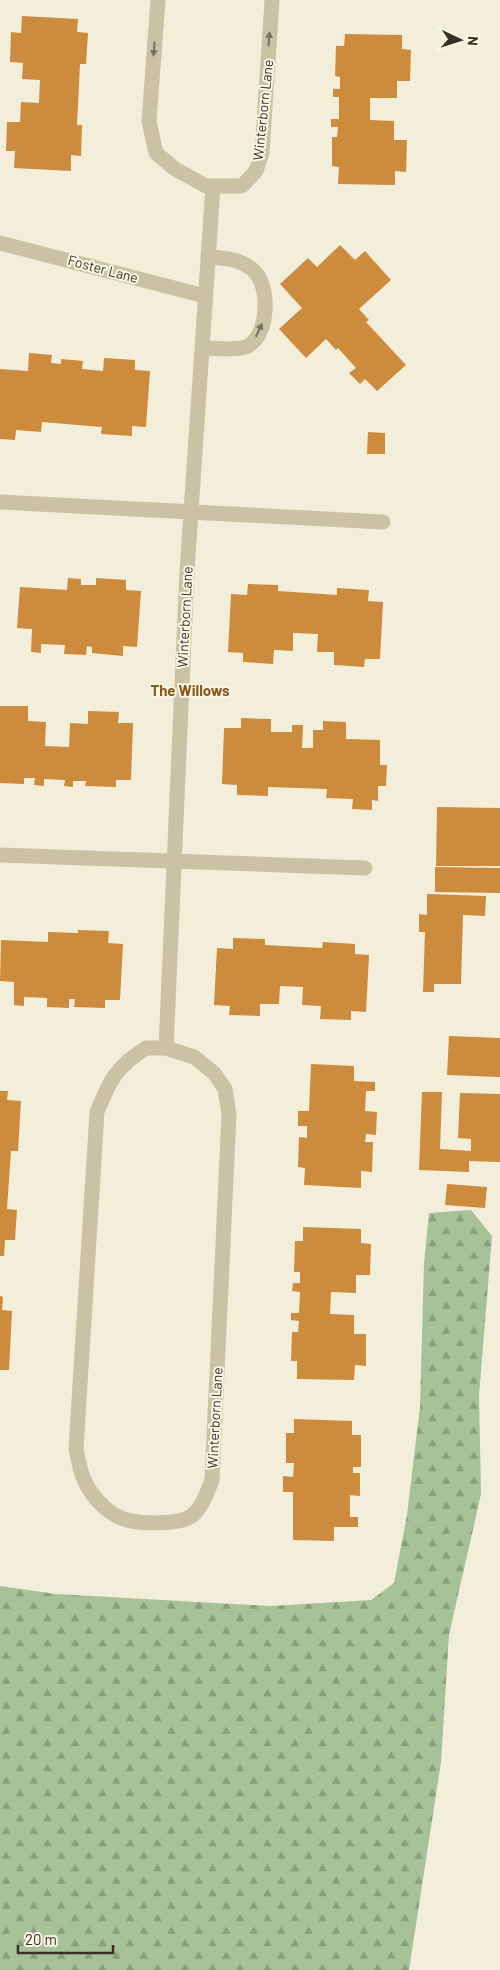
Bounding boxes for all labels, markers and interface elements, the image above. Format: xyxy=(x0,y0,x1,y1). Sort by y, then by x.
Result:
north arrow xyxy=(435,15,485,65)
one-way arrow xyxy=(266,31,274,47)
text: N xyxy=(465,36,482,46)
one-way arrow xyxy=(150,41,158,57)
street label: Winterborn Lane xyxy=(249,59,276,161)
street label: Foster Lane xyxy=(66,251,140,286)
one-way arrow xyxy=(255,322,264,337)
street label: Winterborn Lane xyxy=(173,566,196,668)
district label: The Willows xyxy=(150,681,230,699)
street label: Winterborn Lane xyxy=(203,1367,226,1469)
scale bar xyxy=(18,1922,112,1954)
text: 20 m xyxy=(25,1930,57,1948)

